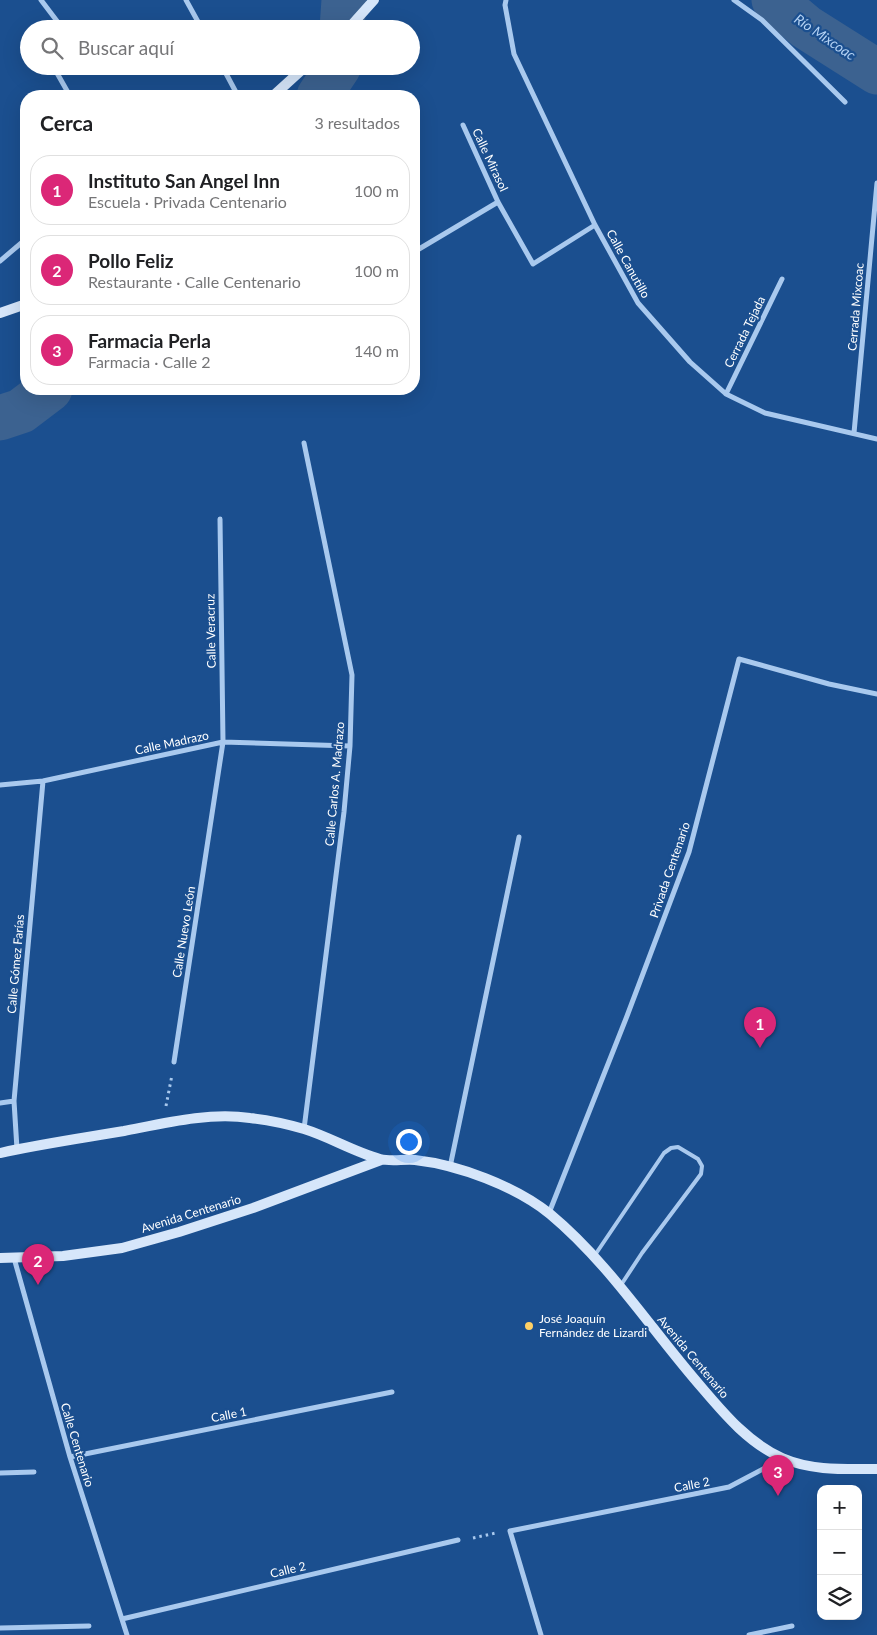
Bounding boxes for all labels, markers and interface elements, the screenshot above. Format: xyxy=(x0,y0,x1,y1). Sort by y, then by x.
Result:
water label: Río Mixcoac xyxy=(791,10,860,64)
search box xyxy=(20,20,420,75)
icon: search xyxy=(38,34,66,62)
text: Buscar aquí xyxy=(78,36,174,59)
text: Cerca xyxy=(40,110,93,135)
text: 3 resultados xyxy=(314,113,400,132)
street label: Calle Mirasol xyxy=(469,126,512,194)
text: Instituto San Angel Inn xyxy=(88,169,280,192)
text: 1 xyxy=(52,181,62,200)
text: 100 m xyxy=(354,181,399,200)
text: Escuela · Privada Centenario xyxy=(88,192,287,211)
street label: Calle Canutillo xyxy=(603,227,654,301)
text: Pollo Feliz xyxy=(88,249,174,272)
text: 2 xyxy=(52,261,62,280)
text: 100 m xyxy=(354,261,399,280)
street label: Cerrada Mixcoac xyxy=(844,262,867,352)
text: Restaurante · Calle Centenario xyxy=(88,272,301,291)
street label: Cerrada Tejada xyxy=(721,294,768,370)
text: Farmacia Perla xyxy=(88,329,211,352)
text: 3 xyxy=(52,341,62,360)
text: 140 m xyxy=(354,341,399,360)
text: Farmacia · Calle 2 xyxy=(88,352,211,371)
street label: Calle Veracruz xyxy=(202,593,219,668)
street label: Calle Carlos A. Madrazo xyxy=(322,721,347,847)
street label: Calle Madrazo xyxy=(134,727,210,758)
street label: Privada Centenario xyxy=(646,820,693,920)
street label: Calle Nuevo León xyxy=(169,885,198,979)
street label: Calle Gómez Farías xyxy=(4,914,27,1014)
pin: 1 xyxy=(744,1007,776,1048)
your location xyxy=(396,1129,422,1155)
street label: Avenida Centenario xyxy=(139,1191,243,1236)
pin: 2 xyxy=(22,1244,54,1285)
place label: José Joaquín Fernández de Lizardi xyxy=(539,1311,647,1340)
street label: Avenida Centenario xyxy=(654,1312,733,1401)
marker: José Joaquín Fernández de Lizardi xyxy=(523,1320,535,1332)
street label: Calle Centenario xyxy=(58,1401,97,1489)
street label: Calle 1 xyxy=(210,1404,248,1425)
pin: 3 xyxy=(762,1455,794,1496)
street label: Calle 2 xyxy=(673,1474,711,1495)
map controls xyxy=(817,1485,862,1620)
button: + xyxy=(817,1485,862,1530)
button: − xyxy=(817,1530,862,1575)
street label: Calle 2 xyxy=(269,1558,307,1581)
button: layers xyxy=(817,1575,862,1620)

